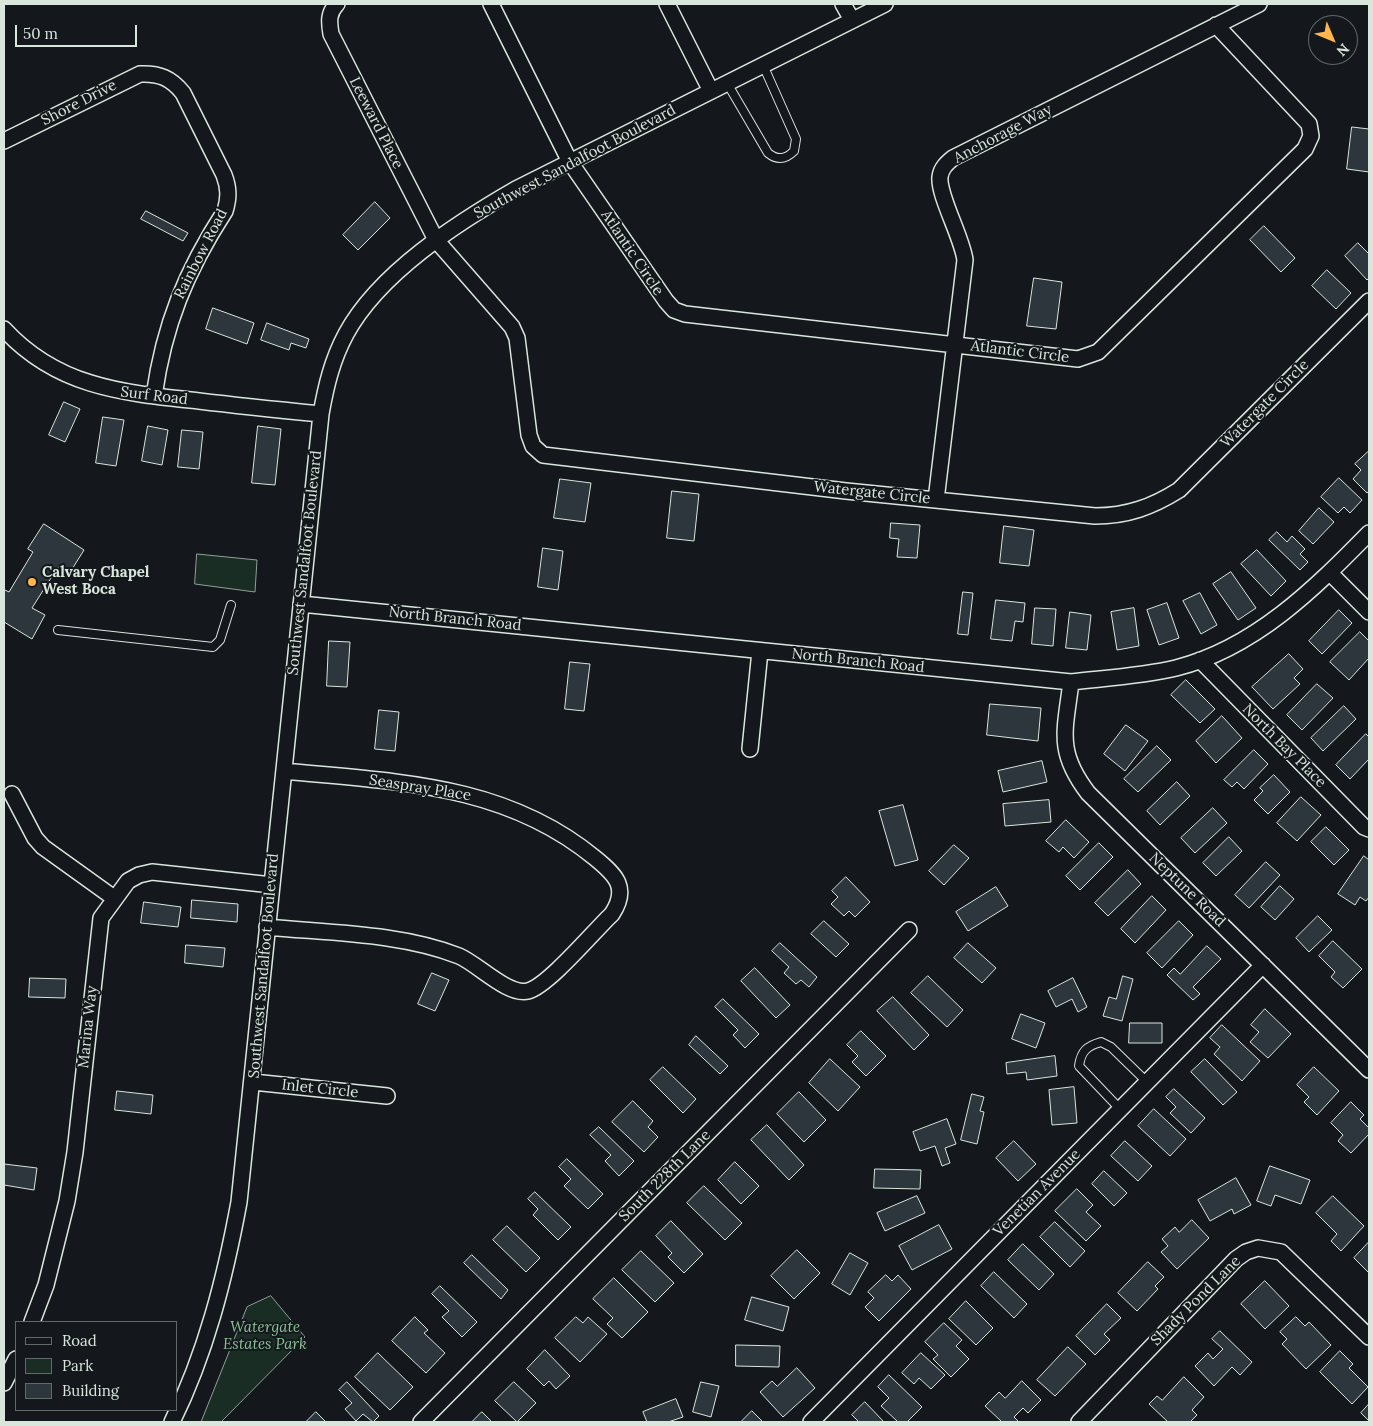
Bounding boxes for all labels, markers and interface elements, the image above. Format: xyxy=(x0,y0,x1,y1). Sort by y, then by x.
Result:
scale bar xyxy=(18,15,140,47)
north arrow xyxy=(1308,15,1358,65)
text: 50 m xyxy=(23,24,58,43)
text: N xyxy=(1333,40,1353,60)
street label: Leeward Place xyxy=(345,74,407,172)
street label: Shore Drive xyxy=(38,76,120,130)
street label: Southwest Sandalfoot Boulevard xyxy=(471,101,679,223)
street label: Anchorage Way xyxy=(951,101,1055,167)
street label: Rainbow Road xyxy=(171,206,231,302)
street label: Atlantic Circle xyxy=(597,207,667,299)
street label: Atlantic Circle xyxy=(970,337,1070,367)
street label: Watergate Circle xyxy=(1217,356,1313,452)
street label: Surf Road xyxy=(119,383,189,409)
street label: Southwest Sandalfoot Boulevard xyxy=(284,450,326,676)
street label: Watergate Circle xyxy=(813,478,931,508)
place label: Calvary Chapel West Boca xyxy=(42,564,149,599)
marker: Calvary Chapel West Boca xyxy=(26,576,38,588)
street label: North Branch Road xyxy=(388,603,522,635)
street label: North Branch Road xyxy=(791,645,925,677)
street label: North Bay Place xyxy=(1238,700,1330,792)
street label: Seaspray Place xyxy=(368,771,472,805)
street label: Neptune Road xyxy=(1145,849,1229,931)
street label: Southwest Sandalfoot Boulevard xyxy=(245,853,283,1079)
street label: Marina Way xyxy=(75,985,101,1069)
street label: Inlet Circle xyxy=(281,1076,359,1102)
street label: South 228th Lane xyxy=(615,1126,715,1226)
street label: Venetian Avenue xyxy=(990,1146,1084,1240)
street label: Shady Pond Lane xyxy=(1147,1252,1245,1350)
park label: Watergate Estates Park xyxy=(223,1319,307,1354)
legend xyxy=(15,1321,178,1411)
text: Road xyxy=(62,1331,97,1350)
text: Park xyxy=(62,1356,93,1375)
text: Building xyxy=(62,1381,119,1400)

